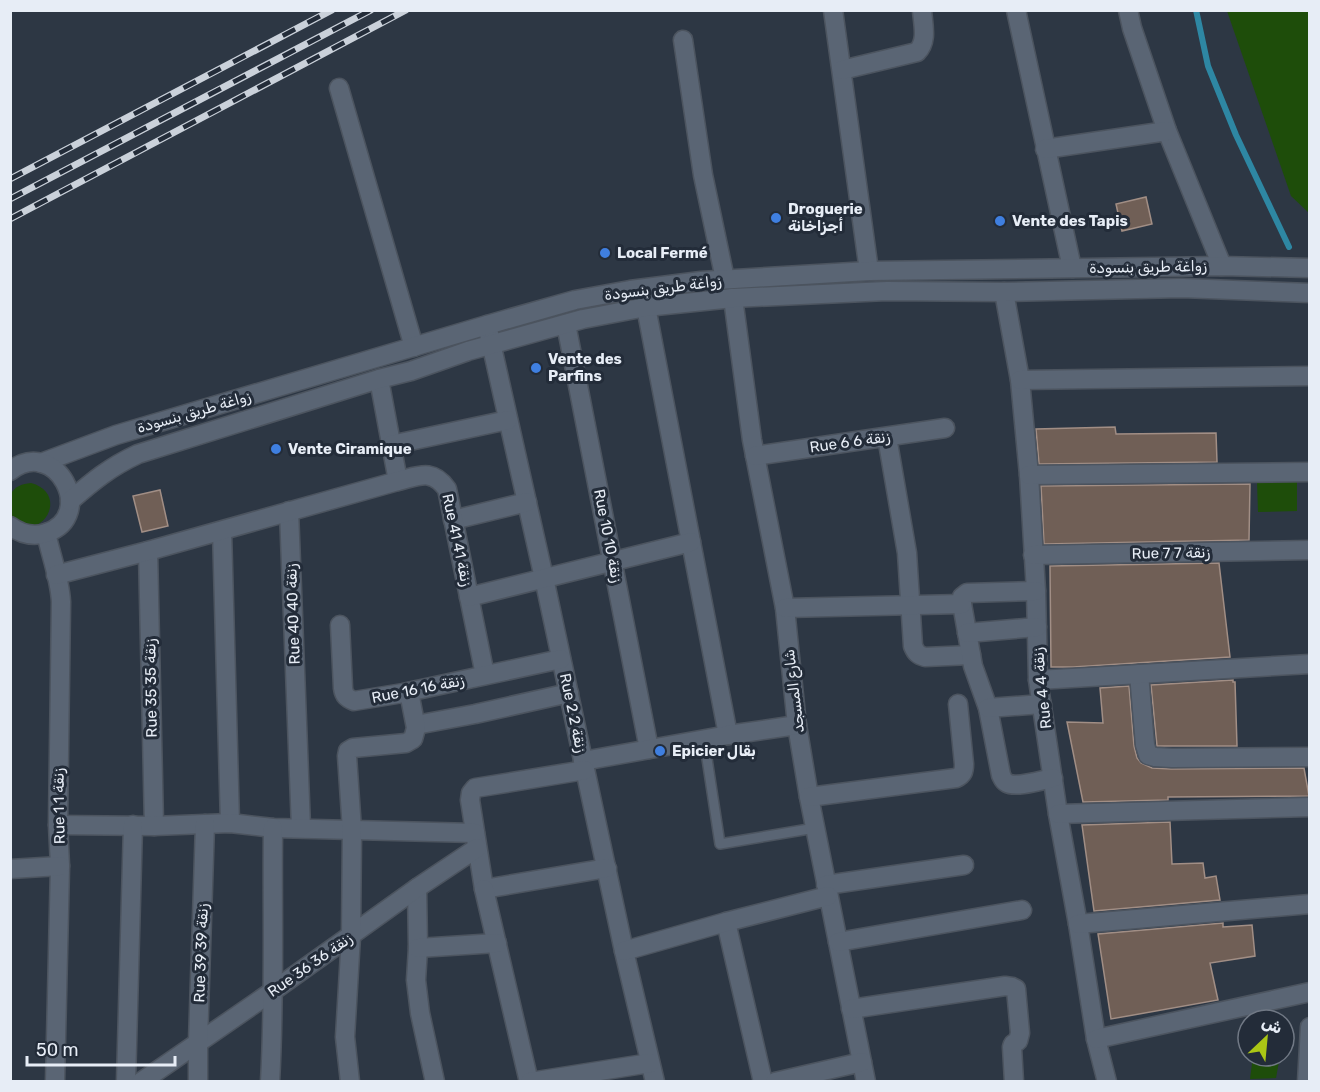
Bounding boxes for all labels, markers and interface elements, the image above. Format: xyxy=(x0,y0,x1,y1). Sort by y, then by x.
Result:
place label: Droguerie أجزاخانة xyxy=(788,200,863,235)
marker: Droguerie أجزاخانة xyxy=(769,211,783,225)
place label: Vente des Tapis xyxy=(1012,212,1128,230)
marker: Vente des Tapis xyxy=(993,214,1007,228)
place label: Local Fermé xyxy=(617,244,708,262)
marker: Local Fermé xyxy=(598,246,612,260)
street label: زواغة طريق بنسودة xyxy=(1089,257,1207,278)
street label: زواغة طريق بنسودة xyxy=(603,272,723,305)
place label: Vente des Parfins xyxy=(548,350,622,385)
marker: Vente des Parfins xyxy=(529,361,543,375)
street label: زواغة طريق بنسودة xyxy=(135,387,254,438)
street label: Rue 6 زنقة 6 xyxy=(809,427,892,457)
place label: Vente Ciramique xyxy=(288,440,412,458)
marker: Vente Ciramique xyxy=(269,442,283,456)
street label: Rue 10 زنقة 10 xyxy=(590,488,626,584)
street label: Rue 41 زنقة 41 xyxy=(438,492,476,588)
street label: Rue 7 زنقة 7 xyxy=(1132,543,1211,563)
street label: Rue 40 زنقة 40 xyxy=(282,563,304,665)
street label: Rue 35 زنقة 35 xyxy=(141,638,161,738)
street label: Rue 4 زنقة 4 xyxy=(1029,646,1055,730)
street label: شارع المسجد xyxy=(780,648,810,734)
street label: Rue 16 زنقة 16 xyxy=(370,671,466,707)
street label: Rue 2 زنقة 2 xyxy=(556,672,590,754)
place label: Epicier بقال xyxy=(672,742,756,760)
marker: Epicier بقال xyxy=(653,744,667,758)
street label: Rue 1 زنقة 1 xyxy=(49,768,69,844)
street label: Rue 39 زنقة 39 xyxy=(190,903,212,1003)
street label: Rue 36 زنقة 36 xyxy=(264,929,356,1001)
north arrow xyxy=(1236,1008,1296,1068)
text: ش xyxy=(1259,1012,1286,1038)
scale bar xyxy=(27,1029,176,1067)
text: 50 m xyxy=(36,1039,79,1061)

